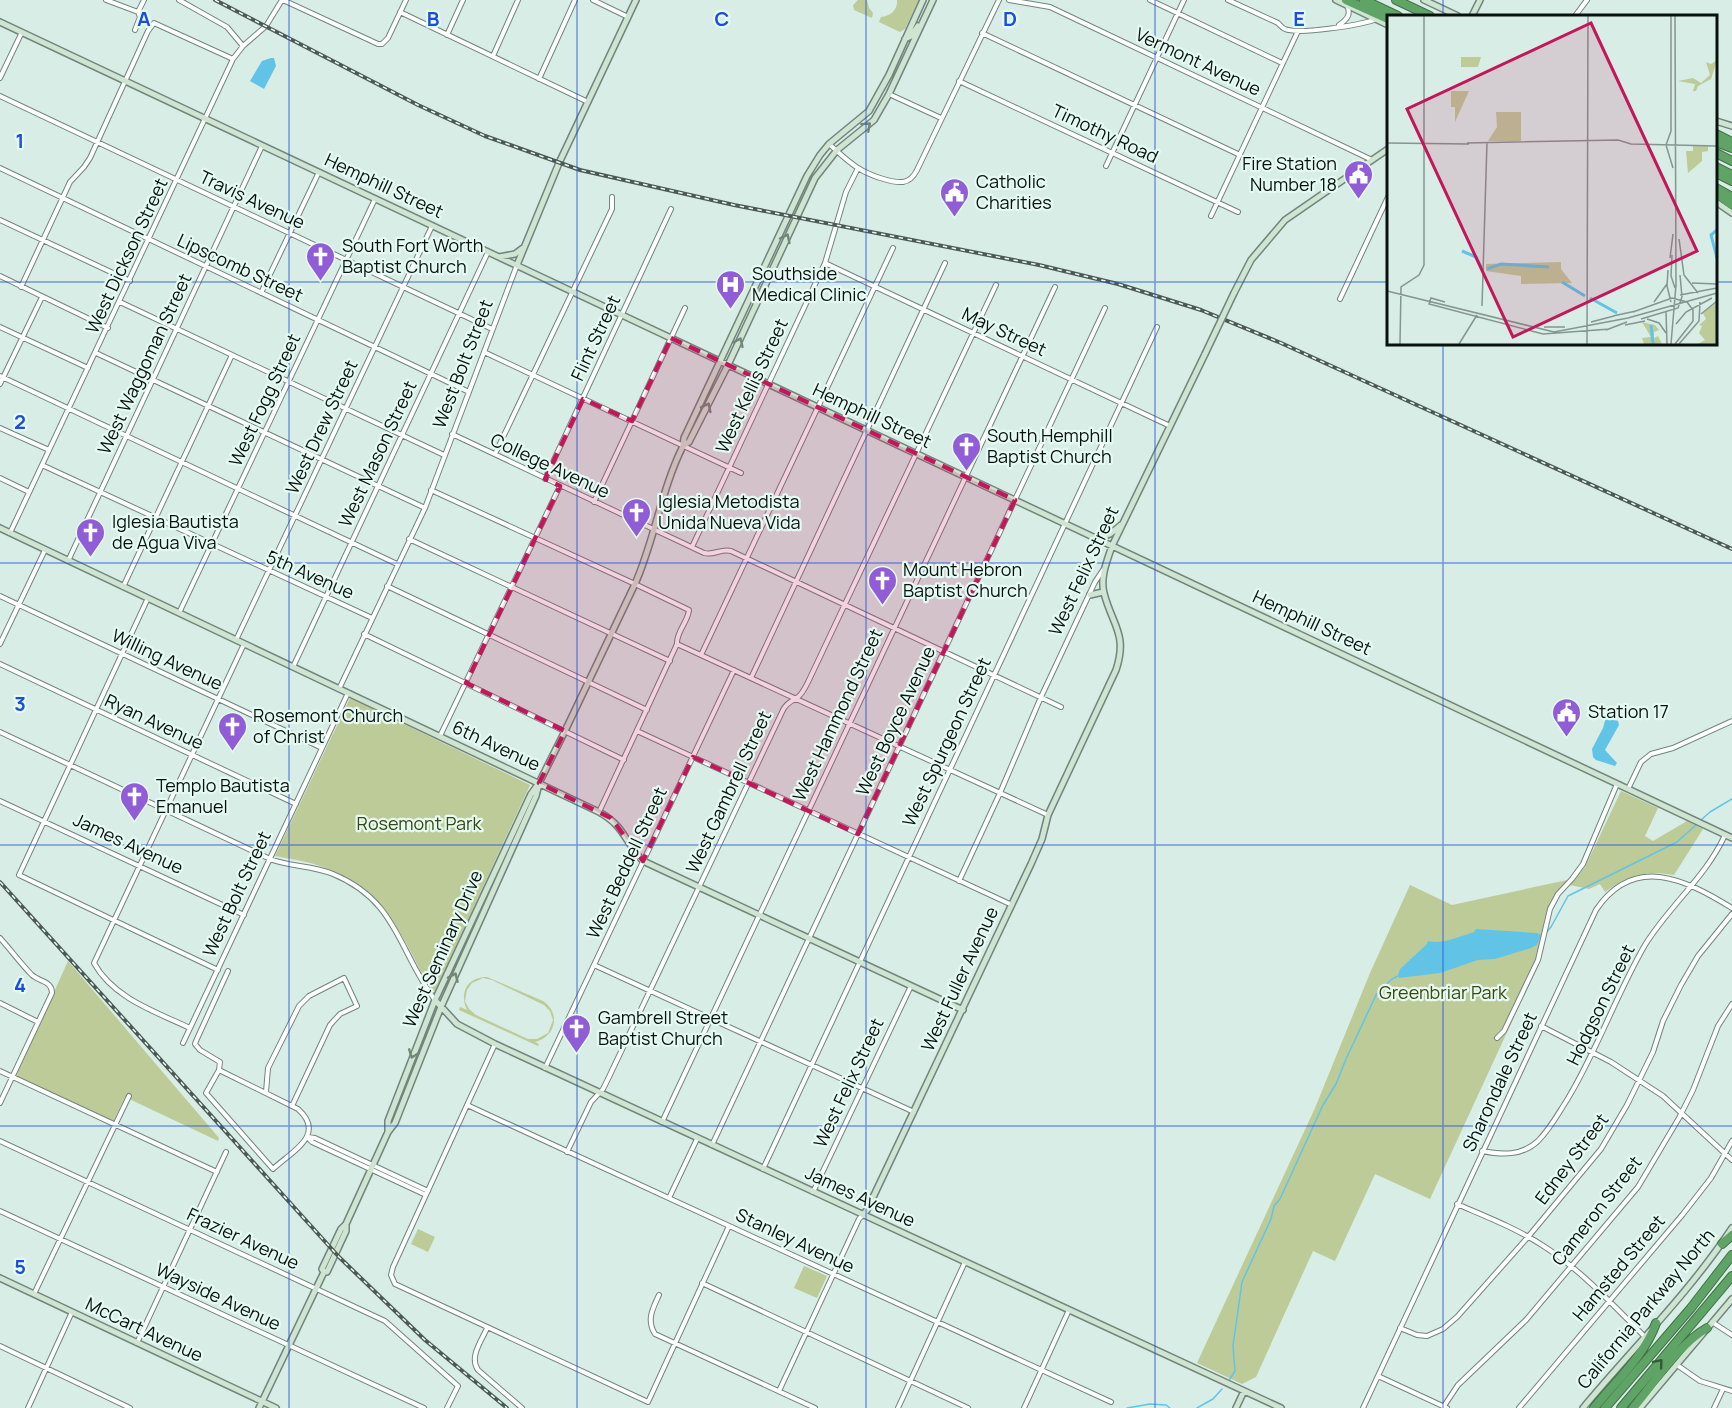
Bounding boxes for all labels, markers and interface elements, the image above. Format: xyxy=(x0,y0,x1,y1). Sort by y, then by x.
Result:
text: A xyxy=(137,5,151,32)
text: B xyxy=(427,5,440,32)
text: C xyxy=(715,5,729,32)
text: D xyxy=(1003,5,1017,32)
text: E xyxy=(1293,5,1305,32)
inset map xyxy=(1387,15,1717,345)
street label: Vermont Avenue xyxy=(1132,22,1265,101)
street label: Timothy Road xyxy=(1048,98,1162,168)
one-way arrow xyxy=(860,122,871,133)
text: 1 xyxy=(16,127,24,154)
street label: Hemphill Street xyxy=(321,147,448,223)
place label: Fire Station Number 18 xyxy=(1242,151,1337,196)
public building icon: Fire Station Number 18 xyxy=(1342,158,1374,200)
street label: Travis Avenue xyxy=(196,164,309,234)
place label: Catholic Charities xyxy=(976,169,1052,214)
street label: West Dickson Street xyxy=(80,174,173,337)
public building icon: Catholic Charities xyxy=(939,176,971,218)
street label: Lipscomb Street xyxy=(174,227,307,307)
place label: South Fort Worth Baptist Church xyxy=(342,233,483,278)
one-way arrow xyxy=(779,234,791,245)
church icon: South Fort Worth Baptist Church xyxy=(305,240,337,282)
place label: Southside Medical Clinic xyxy=(752,261,866,306)
hospital icon: Southside Medical Clinic xyxy=(715,268,747,310)
street label: West Waggoman Street xyxy=(92,269,197,458)
street label: Flint Street xyxy=(565,291,625,384)
street label: West Bolt Street xyxy=(426,296,498,431)
street label: May Street xyxy=(958,301,1051,361)
street label: West Kellis Street xyxy=(709,315,793,457)
street label: West Fogg Street xyxy=(223,329,305,470)
one-way arrow xyxy=(732,337,744,348)
street label: West Drew Street xyxy=(279,356,363,498)
street label: West Mason Street xyxy=(333,376,422,531)
street label: Hemphill Street xyxy=(809,377,936,453)
one-way arrow xyxy=(700,402,712,413)
text: 2 xyxy=(14,408,26,435)
place label: South Hemphill Baptist Church xyxy=(987,423,1113,468)
street label: College Avenue xyxy=(487,427,614,503)
church icon: South Hemphill Baptist Church xyxy=(950,430,982,472)
place label: Iglesia Metodista Unida Nueva Vida xyxy=(658,489,801,534)
church icon: Iglesia Metodista Unida Nueva Vida xyxy=(621,496,653,538)
street label: West Felix Street xyxy=(1043,502,1124,639)
place label: Iglesia Bautista de Agua Viva xyxy=(112,509,239,554)
church icon: Iglesia Bautista de Agua Viva xyxy=(75,516,107,558)
street label: 5th Avenue xyxy=(263,544,358,604)
place label: Mount Hebron Baptist Church xyxy=(903,557,1028,602)
church icon: Mount Hebron Baptist Church xyxy=(866,564,898,606)
street label: Hemphill Street xyxy=(1249,584,1376,660)
street label: Willing Avenue xyxy=(108,623,227,695)
street label: West Hammond Street xyxy=(787,624,888,805)
street label: West Boyce Avenue xyxy=(850,642,940,799)
street label: West Spurgeon Street xyxy=(896,653,996,830)
street label: Ryan Avenue xyxy=(101,688,208,754)
text: 3 xyxy=(14,690,26,717)
public building icon: Station 17 xyxy=(1551,696,1583,738)
place label: Station 17 xyxy=(1588,699,1669,723)
place label: Rosemont Church of Christ xyxy=(253,703,403,748)
street label: West Gambrell Street xyxy=(680,706,776,877)
church icon: Rosemont Church of Christ xyxy=(216,710,248,752)
street label: 6th Avenue xyxy=(449,714,544,776)
place label: Templo Bautista Emanuel xyxy=(156,773,290,818)
church icon: Templo Bautista Emanuel xyxy=(119,780,151,822)
street label: West Beddell Street xyxy=(580,783,672,942)
street label: James Avenue xyxy=(70,807,187,879)
park label: Rosemont Park xyxy=(357,811,482,835)
street label: West Bolt Street xyxy=(196,827,276,960)
street label: West Seminary Drive xyxy=(397,866,488,1031)
street label: West Fuller Avenue xyxy=(915,902,1003,1055)
street label: Hodgson Street xyxy=(1560,940,1640,1069)
text: 4 xyxy=(14,971,26,998)
one-way arrow xyxy=(447,973,459,984)
park label: Greenbriar Park xyxy=(1379,980,1508,1004)
place label: Gambrell Street Baptist Church xyxy=(598,1005,728,1050)
street label: Sharondale Street xyxy=(1456,1008,1542,1155)
church icon: Gambrell Street Baptist Church xyxy=(561,1012,593,1054)
street label: West Felix Street xyxy=(808,1014,889,1151)
one-way arrow xyxy=(408,1048,421,1059)
street label: Edney Street xyxy=(1529,1108,1613,1209)
street label: Cameron Street xyxy=(1546,1151,1647,1270)
street label: James Avenue xyxy=(802,1160,919,1232)
street label: Frazier Avenue xyxy=(183,1202,303,1275)
street label: Stanley Avenue xyxy=(732,1202,859,1278)
street label: Hamsted Street xyxy=(1567,1209,1670,1325)
street label: California Parkway North xyxy=(1571,1223,1719,1393)
text: 5 xyxy=(14,1253,26,1280)
street label: Wayside Avenue xyxy=(152,1257,285,1336)
street label: McCart Avenue xyxy=(82,1291,207,1367)
one-way arrow xyxy=(1652,1359,1663,1370)

